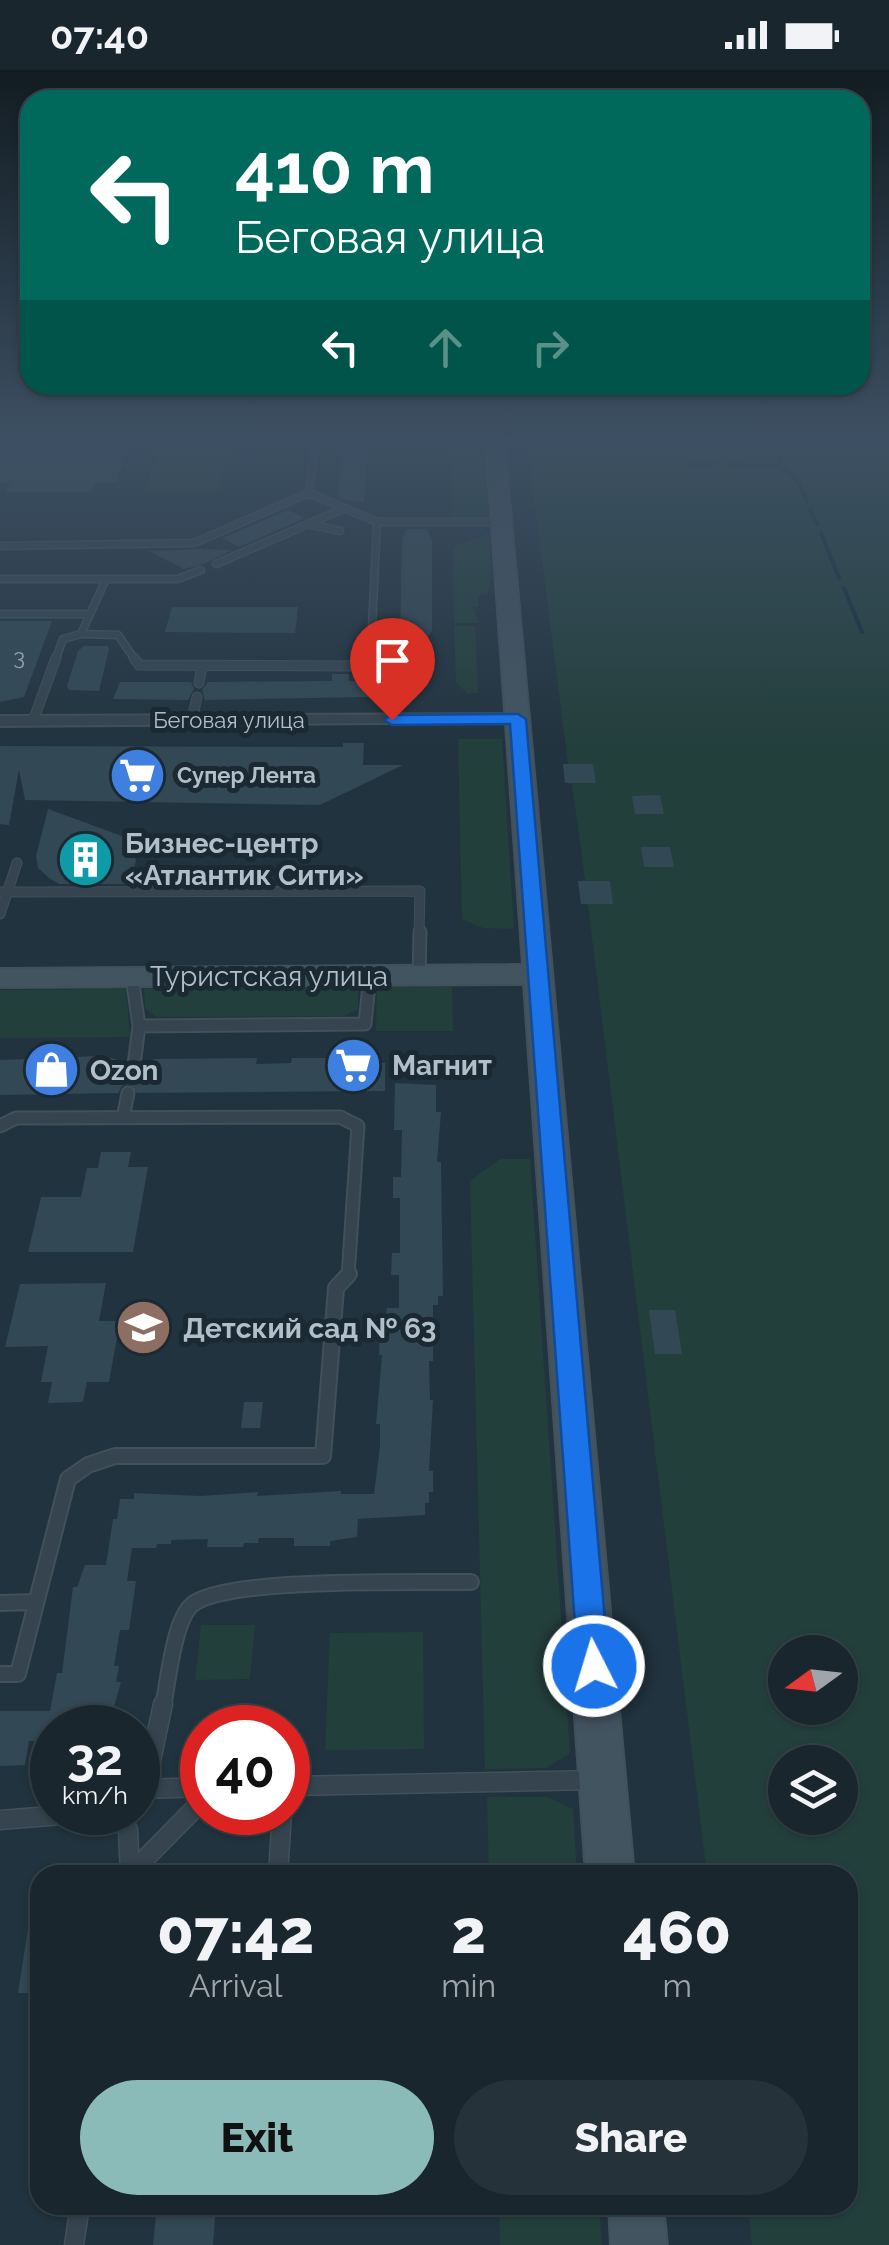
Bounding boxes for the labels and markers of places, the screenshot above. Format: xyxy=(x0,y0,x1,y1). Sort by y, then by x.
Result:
pin xyxy=(350,618,435,721)
supermarket icon: Супер Лента xyxy=(108,745,168,805)
place label: Супер Лента xyxy=(177,762,316,788)
place label: Бизнес-центр «Атлантик Сити» xyxy=(125,827,364,892)
building icon: Бизнес-центр «Атлантик Сити» xyxy=(56,829,116,889)
supermarket icon: Магнит xyxy=(323,1035,383,1095)
shop icon: Ozon xyxy=(21,1040,81,1100)
place label: Магнит xyxy=(392,1049,492,1082)
place label: Ozon xyxy=(90,1054,159,1087)
school or university icon: Детский сад № 63 xyxy=(114,1298,174,1358)
place label: Детский сад № 63 xyxy=(183,1312,436,1345)

